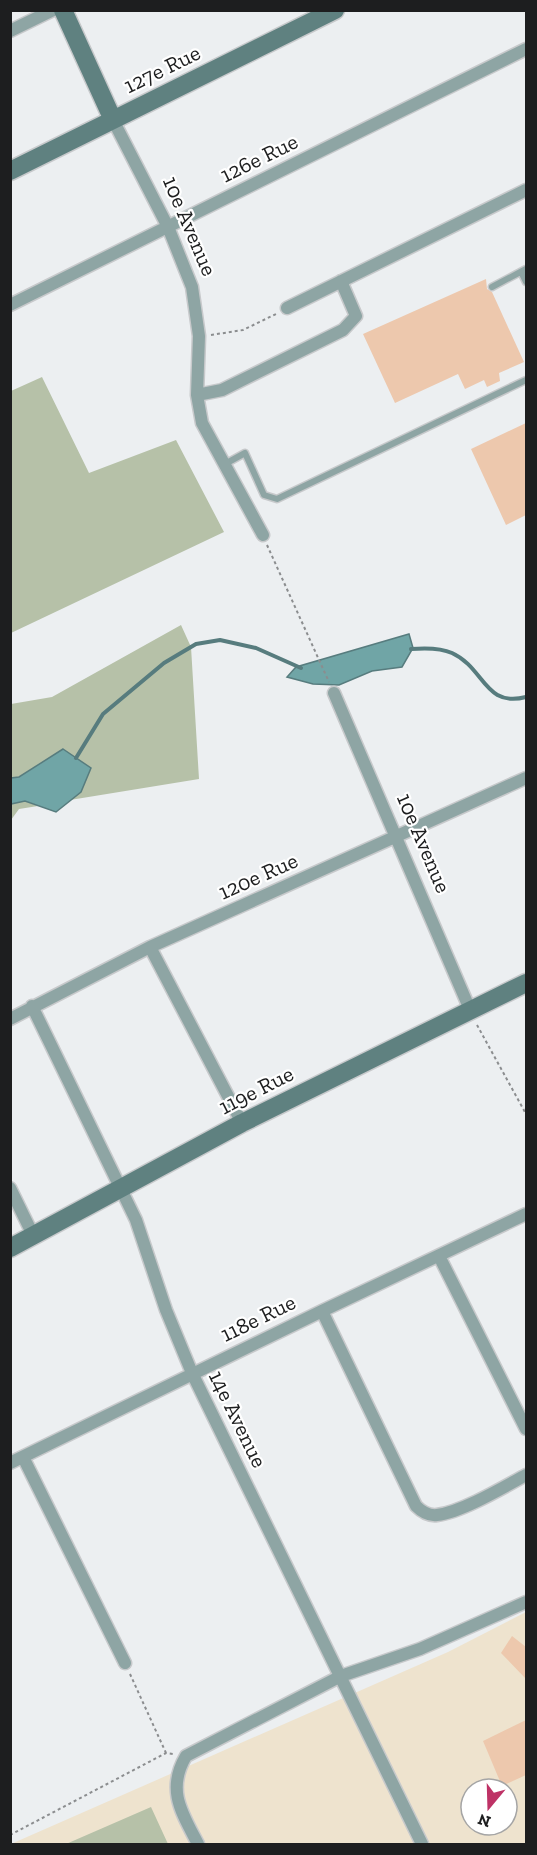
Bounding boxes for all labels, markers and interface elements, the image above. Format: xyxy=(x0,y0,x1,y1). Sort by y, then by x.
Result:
street label: 127e Rue xyxy=(119,39,205,99)
street label: 126e Rue xyxy=(216,128,302,188)
street label: 10e Avenue xyxy=(157,172,223,280)
street label: 10e Avenue xyxy=(391,789,457,897)
street label: 120e Rue xyxy=(214,847,302,905)
street label: 119e Rue xyxy=(214,1060,298,1120)
street label: 118e Rue xyxy=(216,1288,300,1348)
street label: 14e Avenue xyxy=(203,1366,273,1472)
north arrow xyxy=(459,1777,519,1837)
text: N xyxy=(475,1810,493,1832)

